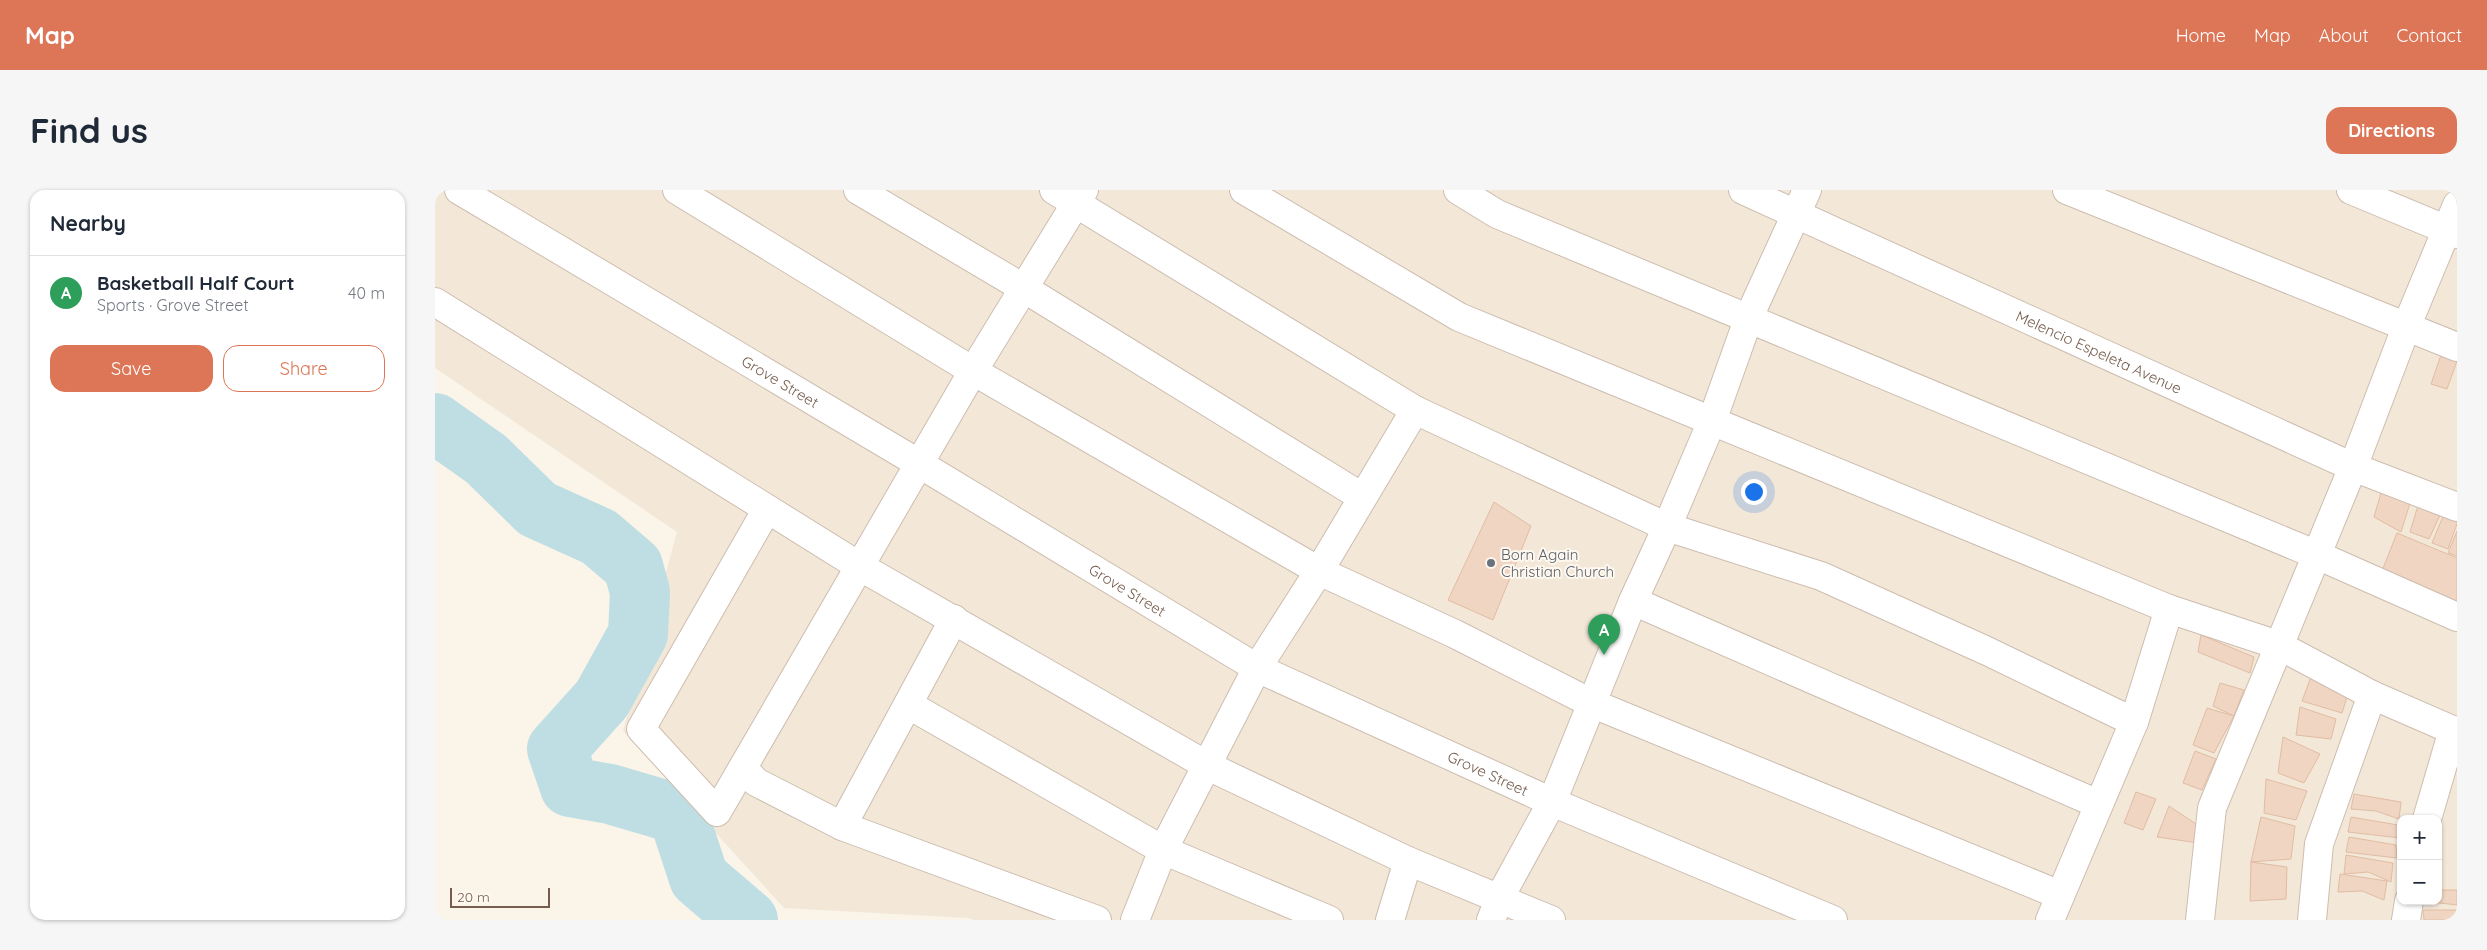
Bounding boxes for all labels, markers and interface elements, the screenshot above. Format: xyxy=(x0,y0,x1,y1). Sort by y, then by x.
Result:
text: Map xyxy=(25,20,75,50)
text: Home xyxy=(2176,24,2226,47)
text: Map xyxy=(2254,24,2291,47)
text: About xyxy=(2319,24,2369,47)
text: Contact xyxy=(2397,24,2462,47)
button: Directions xyxy=(2326,107,2457,154)
text: Find us xyxy=(30,108,148,152)
text: Nearby xyxy=(50,210,126,236)
text: Basketball Half Court xyxy=(97,271,295,295)
text: A xyxy=(61,283,71,303)
text: 40 m xyxy=(348,283,385,303)
text: Sports · Grove Street xyxy=(97,295,249,315)
street label: Melencio Espeleta Avenue xyxy=(2013,306,2185,398)
button: Save xyxy=(50,345,213,392)
button: Share xyxy=(223,345,385,392)
street label: Grove Street xyxy=(738,351,822,411)
your location xyxy=(1741,479,1767,505)
place label: Born Again Christian Church xyxy=(1501,545,1614,581)
marker: Born Again Christian Church xyxy=(1485,557,1497,569)
street label: Grove Street xyxy=(1086,559,1169,620)
pin: A xyxy=(1588,614,1620,655)
street label: Grove Street xyxy=(1445,746,1531,799)
map controls xyxy=(2397,815,2442,905)
button: + xyxy=(2397,815,2442,860)
button: − xyxy=(2397,860,2442,905)
scale bar xyxy=(450,885,550,908)
text: 20 m xyxy=(457,888,490,906)

